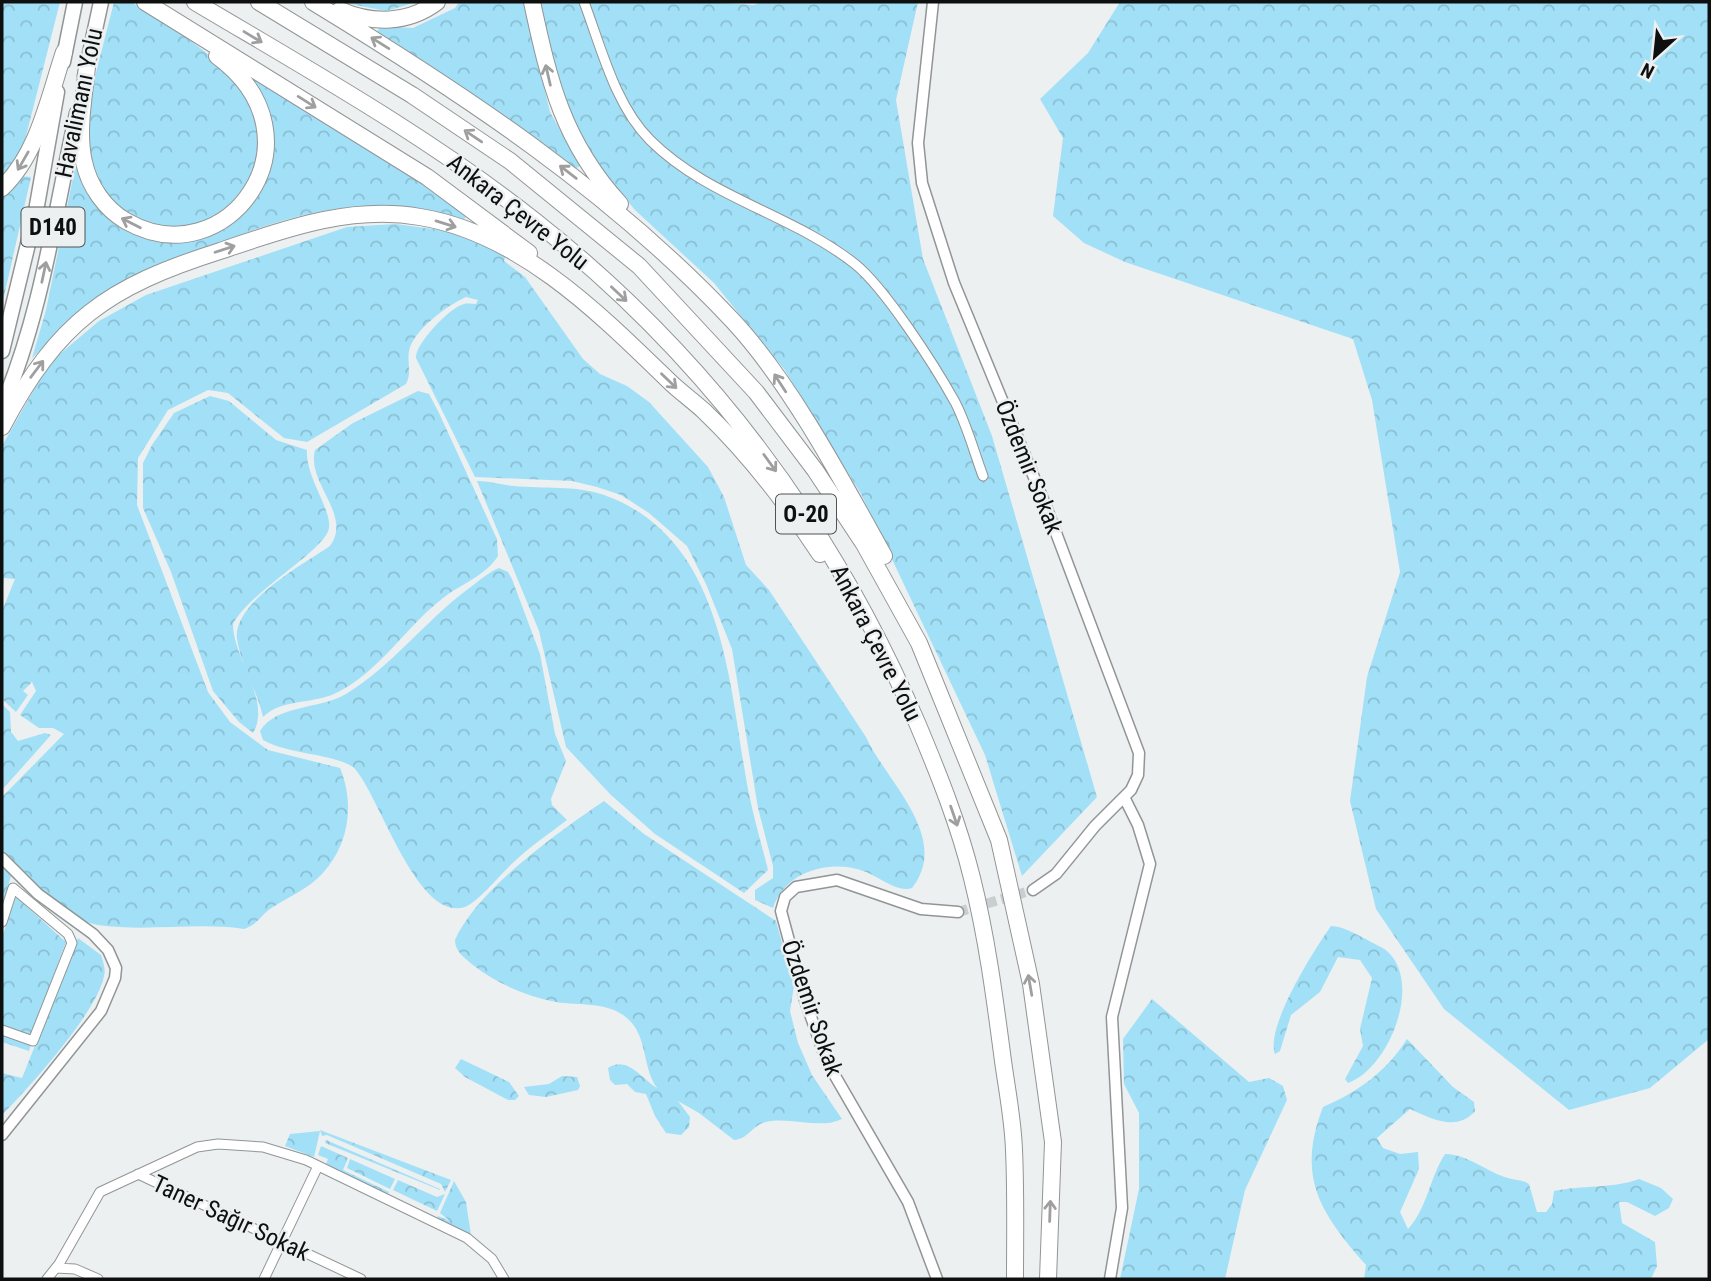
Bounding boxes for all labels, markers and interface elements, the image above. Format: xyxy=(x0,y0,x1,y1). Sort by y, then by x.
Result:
north arrow xyxy=(1620,21,1690,91)
street label: Havalimanı Yolu xyxy=(49,26,109,180)
one-way arrow xyxy=(243,30,263,44)
one-way arrow xyxy=(371,35,391,49)
text: N xyxy=(1637,58,1658,84)
one-way arrow xyxy=(541,64,554,87)
one-way arrow xyxy=(296,96,316,110)
one-way arrow xyxy=(464,128,483,143)
street label: Ankara Çevre Yolu xyxy=(442,148,594,276)
one-way arrow xyxy=(16,150,29,171)
one-way arrow xyxy=(559,164,577,179)
road number: D140 xyxy=(22,208,84,246)
one-way arrow xyxy=(121,215,142,229)
one-way arrow xyxy=(435,218,457,231)
one-way arrow xyxy=(213,242,235,254)
one-way arrow xyxy=(38,261,51,283)
one-way arrow xyxy=(610,285,627,302)
one-way arrow xyxy=(30,360,45,379)
one-way arrow xyxy=(661,373,678,390)
one-way arrow xyxy=(773,374,787,393)
street label: Özdemir Sokak xyxy=(989,396,1069,538)
one-way arrow xyxy=(763,453,778,472)
road number: O-20 xyxy=(776,494,836,534)
street label: Ankara Çevre Yolu xyxy=(825,560,927,726)
one-way arrow xyxy=(949,804,961,826)
street label: Özdemir Sokak xyxy=(776,936,848,1080)
one-way arrow xyxy=(1023,974,1037,997)
street label: Taner Sağır Sokak xyxy=(148,1169,314,1267)
one-way arrow xyxy=(1044,1200,1057,1223)

